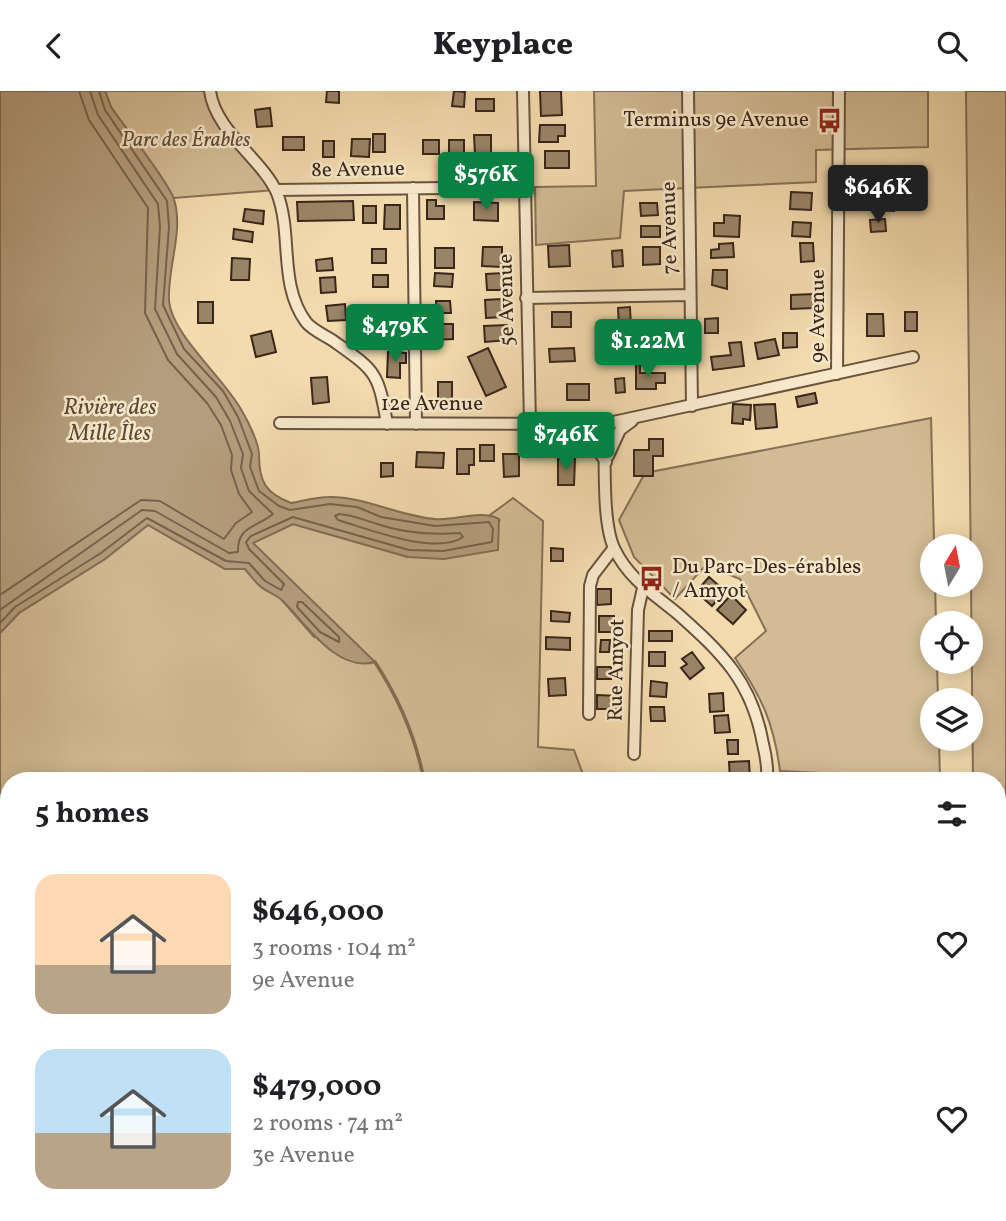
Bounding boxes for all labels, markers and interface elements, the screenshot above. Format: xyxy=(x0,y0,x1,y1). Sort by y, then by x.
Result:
text: Keyplace xyxy=(433,24,573,68)
icon: back xyxy=(35,27,73,65)
icon: search xyxy=(933,27,971,65)
place label: Terminus 9e Avenue xyxy=(623,106,809,135)
bus stop icon: Terminus 9e Avenue xyxy=(815,106,843,134)
park label: Parc des Érables xyxy=(121,126,251,155)
pin: $576K xyxy=(437,152,535,212)
street label: 8e Avenue xyxy=(311,155,405,185)
text: $576K xyxy=(454,159,518,191)
pin: $646K xyxy=(829,165,927,225)
text: $646K xyxy=(844,172,912,204)
street label: 7e Avenue xyxy=(655,181,685,275)
street label: 5e Avenue xyxy=(492,253,522,347)
street label: 9e Avenue xyxy=(804,269,833,363)
pin: $479K xyxy=(346,305,444,364)
text: $479K xyxy=(362,311,428,343)
pin: $1.22M xyxy=(591,320,705,379)
text: $1.22M xyxy=(611,326,685,358)
street label: 12e Avenue xyxy=(381,390,483,419)
water label: Rivière des Mille Îles xyxy=(63,392,157,450)
pin: $746K xyxy=(517,413,615,472)
text: $746K xyxy=(533,419,599,451)
north arrow xyxy=(920,534,984,597)
map controls xyxy=(920,534,983,751)
place label: Du Parc-Des-érables / Amyot xyxy=(672,553,861,606)
bus stop icon: Du Parc-Des-érables / Amyot xyxy=(638,565,666,593)
button: locate xyxy=(920,611,983,674)
street label: Rue Amyot xyxy=(602,618,632,722)
button: layers xyxy=(920,688,983,751)
text: 5 homes xyxy=(35,793,149,835)
icon: filters xyxy=(933,795,971,833)
text: $646,000 xyxy=(252,891,384,933)
icon: home xyxy=(91,902,175,986)
icon: heart xyxy=(933,925,971,963)
text: 3 rooms · 104 m² xyxy=(252,933,416,965)
text: 9e Avenue xyxy=(252,965,355,997)
text: $479,000 xyxy=(252,1066,382,1108)
icon: home xyxy=(91,1077,175,1161)
icon: heart xyxy=(933,1100,971,1138)
text: 2 rooms · 74 m² xyxy=(252,1108,403,1140)
text: 3e Avenue xyxy=(252,1140,355,1172)

